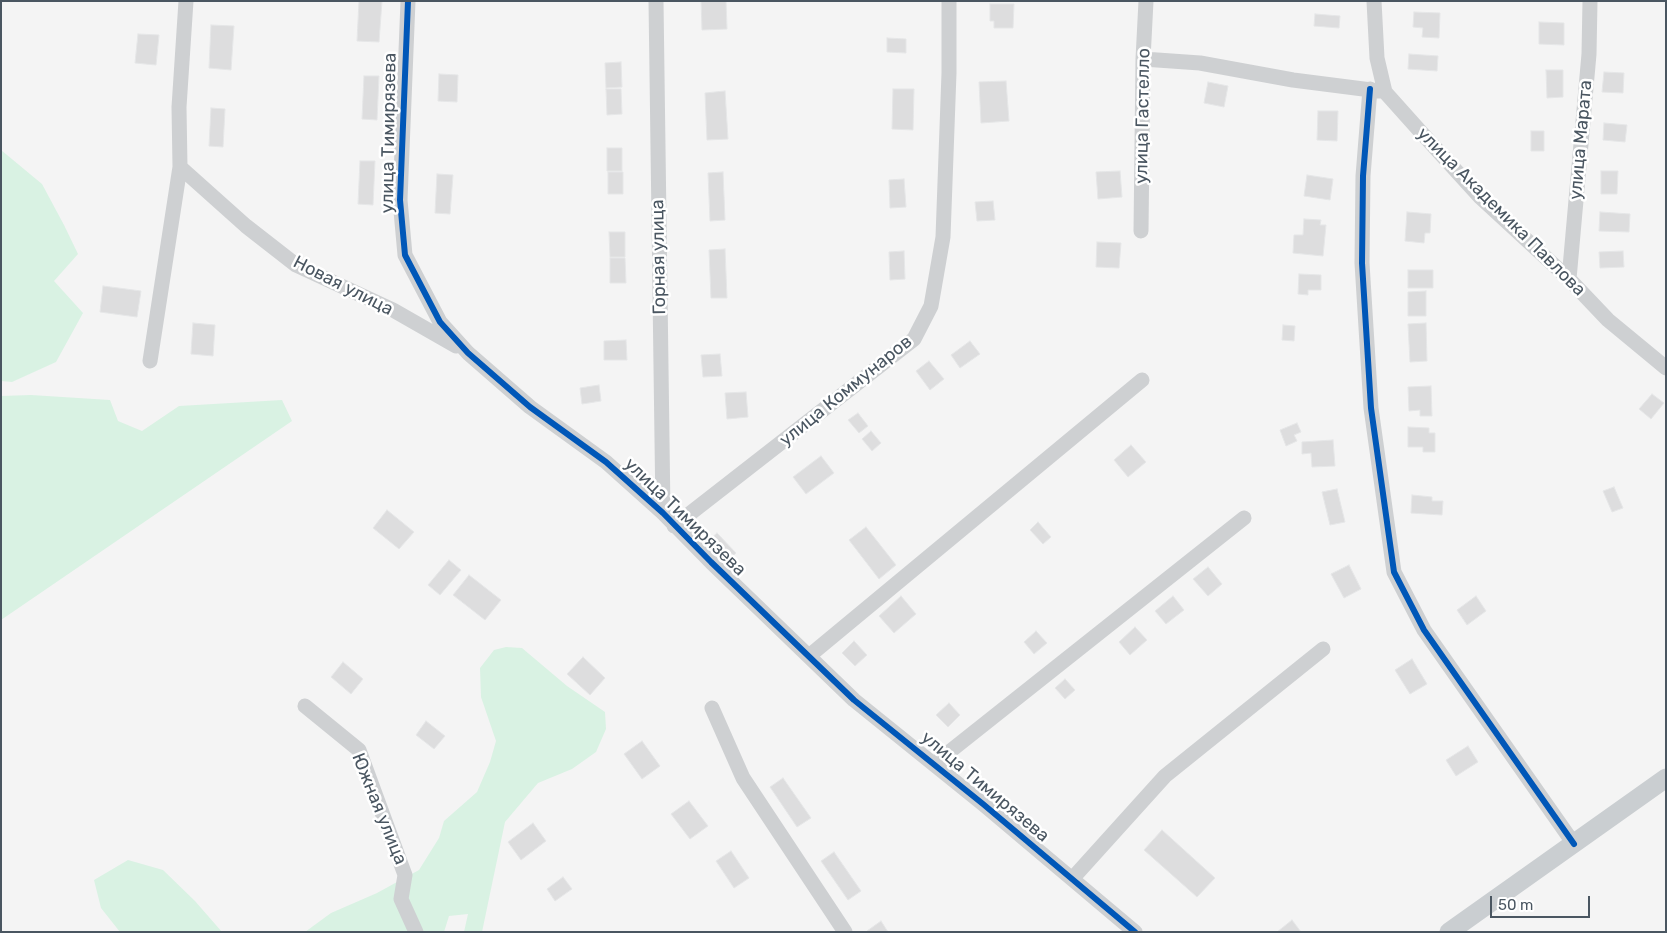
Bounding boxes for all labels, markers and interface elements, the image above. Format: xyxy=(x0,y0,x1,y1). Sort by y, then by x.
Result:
street label: улица Гастелло xyxy=(1131,48,1155,184)
street label: улица Тимирязева xyxy=(377,52,401,214)
street label: улица Марата xyxy=(1565,79,1597,201)
street label: улица Академика Павлова xyxy=(1412,123,1590,301)
street label: Горная улица xyxy=(647,199,671,315)
street label: Новая улица xyxy=(289,252,397,320)
street label: улица Коммунаров xyxy=(775,331,917,451)
street label: улица Тимирязева xyxy=(620,453,750,581)
street label: улица Тимирязева xyxy=(917,727,1053,847)
street label: Южная улица xyxy=(347,750,411,868)
scale bar xyxy=(1492,886,1592,918)
text: 50 m xyxy=(1498,896,1533,914)

